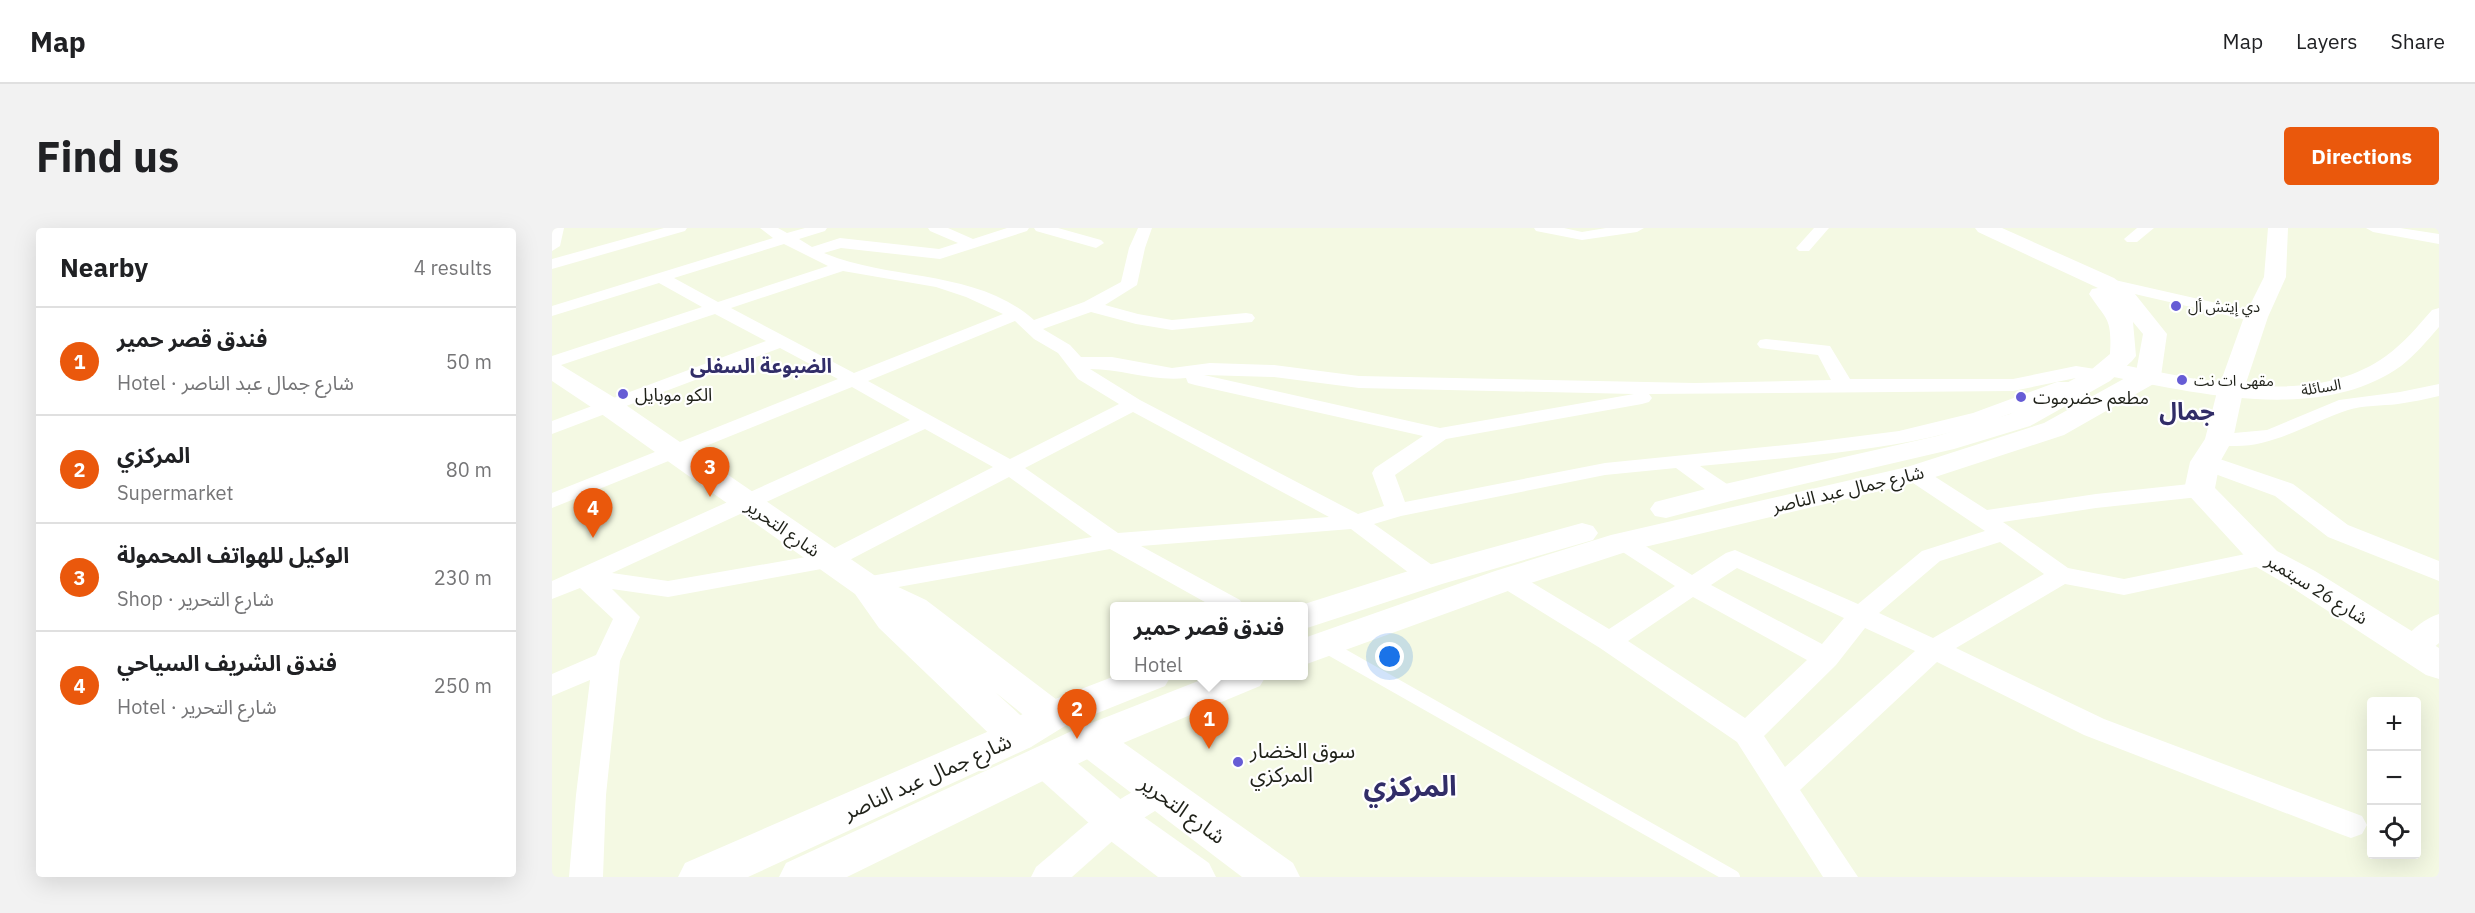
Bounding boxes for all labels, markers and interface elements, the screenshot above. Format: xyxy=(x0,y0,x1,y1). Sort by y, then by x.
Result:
text: Map xyxy=(30,23,86,60)
text: Map xyxy=(2223,27,2263,55)
text: Layers xyxy=(2296,27,2358,55)
text: Share xyxy=(2391,27,2445,55)
button: Directions xyxy=(2284,127,2439,185)
text: Find us xyxy=(36,129,179,184)
text: Nearby xyxy=(60,250,148,284)
text: 4 results xyxy=(414,254,492,281)
place label: دي إيتش أل xyxy=(2188,297,2260,318)
marker: دي إيتش أل xyxy=(2169,299,2183,313)
text: فندق قصر حمير xyxy=(117,324,267,353)
text: 1 xyxy=(74,348,86,375)
text: 50 m xyxy=(446,348,492,375)
district label: الضبوعة السفلى xyxy=(690,352,832,379)
text: Hotel · شارع جمال عبد الناصر xyxy=(117,369,354,396)
place label: مقهى ات نت xyxy=(2194,371,2274,390)
marker: مقهى ات نت xyxy=(2175,373,2189,387)
street label: السائلة xyxy=(2300,374,2342,400)
place label: الكو موبايل xyxy=(635,383,712,406)
place label: مطعم حضرموت xyxy=(2033,386,2149,411)
marker: الكو موبايل xyxy=(616,387,630,401)
marker: مطعم حضرموت xyxy=(2014,390,2028,404)
district label: جمال xyxy=(2159,395,2215,427)
text: المركزي xyxy=(117,440,190,469)
pin: 3 xyxy=(690,448,730,497)
text: 2 xyxy=(74,456,86,483)
text: 80 m xyxy=(446,456,492,483)
street label: شارع جمال عبد الناصر xyxy=(1769,460,1927,521)
text: Supermarket xyxy=(117,479,234,506)
pin: 4 xyxy=(574,488,612,538)
street label: شارع التحرير xyxy=(739,493,825,564)
text: الوكيل للهواتف المحمولة xyxy=(117,540,349,569)
street label: شارع 26 سبتمبر xyxy=(2259,548,2372,632)
text: 3 xyxy=(74,564,86,591)
text: 230 m xyxy=(434,564,492,591)
text: Shop · شارع التحرير xyxy=(117,585,274,612)
popup xyxy=(1110,602,1308,680)
text: فندق قصر حمير xyxy=(1134,612,1284,641)
your location xyxy=(1375,642,1404,671)
text: فندق الشريف السياحي xyxy=(117,648,337,677)
text: Hotel xyxy=(1134,651,1183,678)
text: 4 xyxy=(74,672,86,699)
text: 250 m xyxy=(434,672,492,699)
pin: 2 xyxy=(1058,690,1096,739)
text: Hotel · شارع التحرير xyxy=(117,693,277,720)
map controls xyxy=(2367,697,2421,859)
button: + xyxy=(2367,697,2421,751)
pin: 1 xyxy=(1190,700,1228,749)
street label: شارع جمال عبد الناصر xyxy=(838,726,1016,828)
place label: سوق الخضار المركزي xyxy=(1249,736,1355,791)
button: − xyxy=(2367,751,2421,805)
marker: سوق الخضار المركزي xyxy=(1231,755,1245,769)
district label: المركزي xyxy=(1363,767,1457,808)
street label: شارع التحرير xyxy=(1132,768,1232,851)
button: locate xyxy=(2367,805,2421,859)

